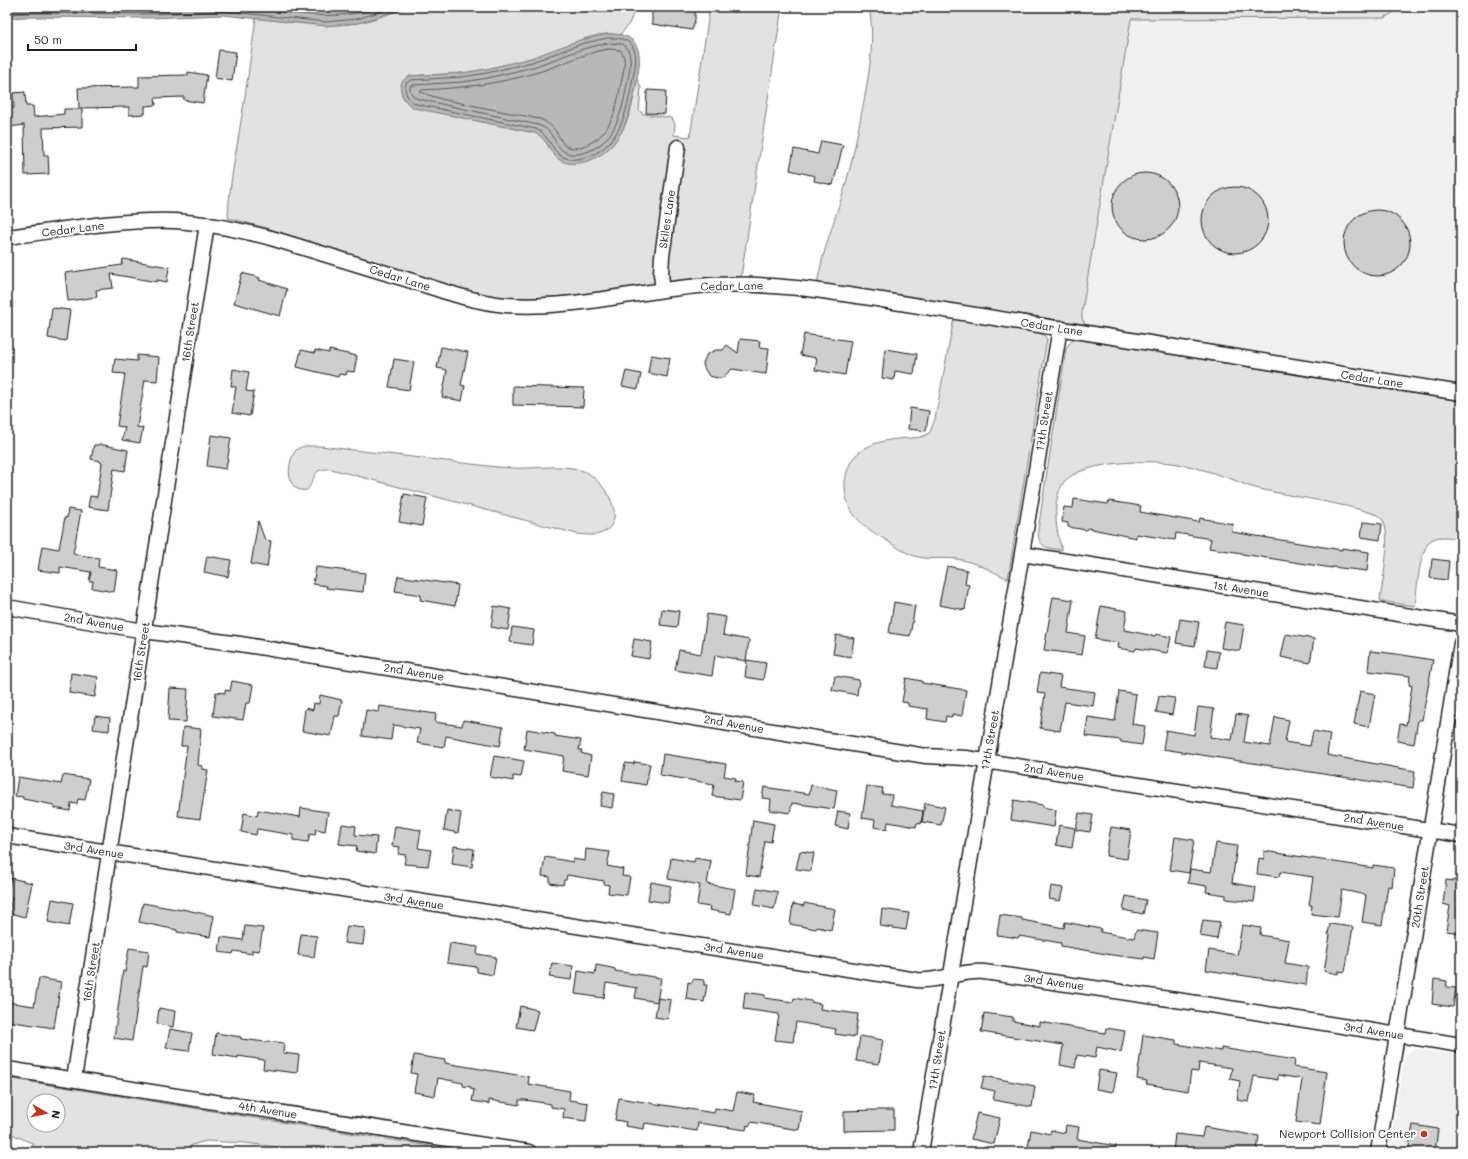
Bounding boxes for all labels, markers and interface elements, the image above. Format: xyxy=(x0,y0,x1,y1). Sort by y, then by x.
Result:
scale bar xyxy=(28,26,136,52)
text: 50 m xyxy=(34,31,62,47)
street label: Skiles Lane xyxy=(655,188,678,249)
street label: Cedar Lane xyxy=(41,217,105,240)
street label: Cedar Lane xyxy=(368,261,433,294)
street label: Cedar Lane xyxy=(700,277,764,294)
street label: 16th Street xyxy=(177,300,202,363)
street label: Cedar Lane xyxy=(1020,314,1085,339)
street label: Cedar Lane xyxy=(1340,366,1405,391)
street label: 17th Street xyxy=(1031,390,1056,452)
street label: 1st Avenue xyxy=(1212,577,1270,600)
street label: 2nd Avenue xyxy=(63,609,125,634)
street label: 16th Street xyxy=(128,620,153,683)
street label: 2nd Avenue xyxy=(383,659,445,684)
street label: 17th Street xyxy=(977,709,1002,771)
street label: 2nd Avenue xyxy=(703,711,765,736)
street label: 2nd Avenue xyxy=(1023,759,1085,784)
street label: 2nd Avenue xyxy=(1343,809,1405,834)
street label: 3rd Avenue xyxy=(63,837,125,862)
street label: 20th Street xyxy=(1407,865,1432,929)
street label: 3rd Avenue xyxy=(383,888,445,913)
street label: 3rd Avenue xyxy=(703,938,765,963)
street label: 16th Street xyxy=(78,940,103,1003)
street label: 3rd Avenue xyxy=(1023,970,1085,993)
street label: 3rd Avenue xyxy=(1343,1018,1405,1043)
street label: 17th Street xyxy=(924,1029,949,1091)
north arrow xyxy=(26,1093,66,1133)
street label: 4th Avenue xyxy=(238,1097,299,1122)
text: N xyxy=(48,1109,64,1120)
place label: Newport Collision Center xyxy=(1279,1126,1416,1141)
marker: Newport Collision Center xyxy=(1419,1129,1429,1139)

